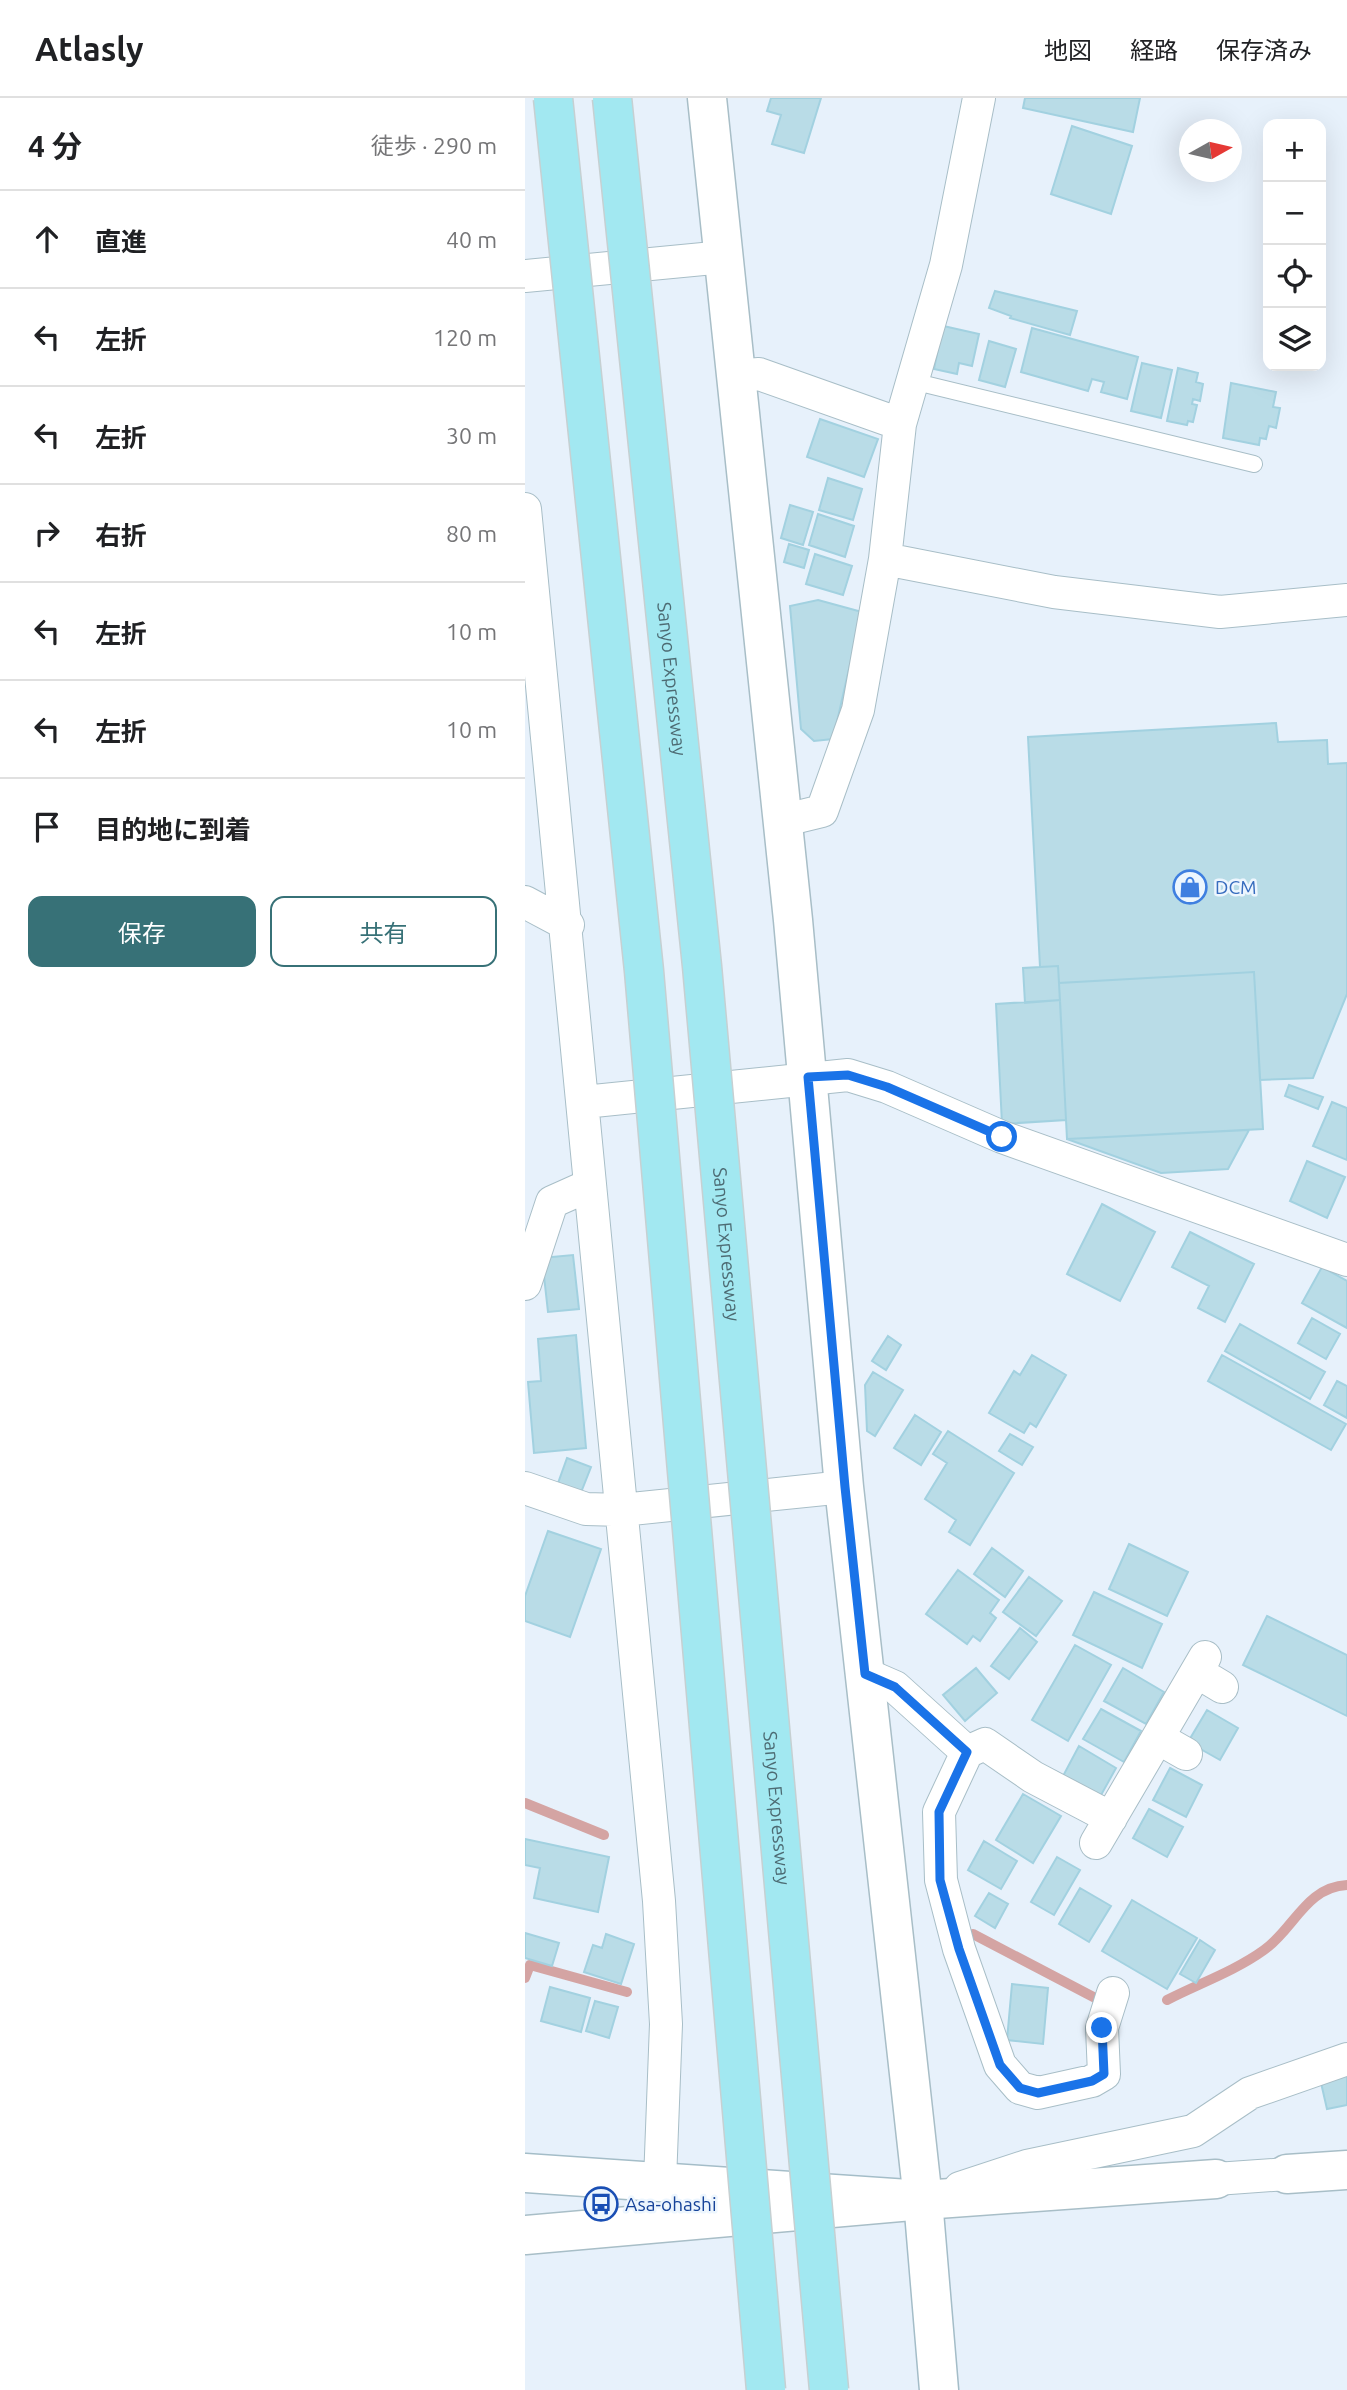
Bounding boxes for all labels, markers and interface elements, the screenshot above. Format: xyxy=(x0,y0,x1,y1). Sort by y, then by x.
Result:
text: Atlasly xyxy=(35,30,144,67)
text: 地図 xyxy=(1044,37,1092,64)
text: 経路 xyxy=(1130,37,1178,64)
text: 保存済み xyxy=(1216,37,1312,64)
north arrow xyxy=(1179,119,1242,182)
map controls xyxy=(1263,119,1326,371)
button: + xyxy=(1263,119,1326,182)
text: 4 分 xyxy=(28,129,82,163)
text: 徒歩 · 290 m xyxy=(371,133,497,158)
button: − xyxy=(1263,182,1326,245)
icon: ahead xyxy=(28,220,66,258)
text: 直進 xyxy=(95,227,147,256)
text: 40 m xyxy=(446,227,497,252)
button: locate xyxy=(1263,245,1326,308)
button: layers xyxy=(1263,308,1326,371)
icon: left xyxy=(28,318,66,356)
text: 左折 xyxy=(95,325,147,354)
text: 120 m xyxy=(433,325,497,350)
icon: left xyxy=(28,416,66,454)
text: 左折 xyxy=(95,423,147,452)
text: 30 m xyxy=(446,423,497,448)
icon: right xyxy=(28,514,66,552)
text: 右折 xyxy=(95,521,147,550)
text: 80 m xyxy=(446,521,497,546)
street label: Sanyo Expressway xyxy=(653,601,691,757)
icon: left xyxy=(28,612,66,650)
text: 左折 xyxy=(95,619,147,648)
text: 10 m xyxy=(446,619,497,644)
icon: left xyxy=(28,710,66,748)
text: 左折 xyxy=(95,717,147,746)
text: 10 m xyxy=(446,717,497,742)
icon: arrive xyxy=(28,808,66,846)
text: 目的地に到着 xyxy=(95,815,251,844)
shop icon: DCM xyxy=(1171,868,1209,906)
place label: DCM xyxy=(1215,876,1257,898)
button: 保存 xyxy=(28,896,256,967)
button: 共有 xyxy=(270,896,497,967)
route start xyxy=(986,1121,1017,1152)
street label: Sanyo Expressway xyxy=(709,1166,745,1322)
street label: Sanyo Expressway xyxy=(759,1730,795,1886)
route end xyxy=(1086,2012,1117,2043)
bus stop icon: Asa-ohashi xyxy=(582,2185,620,2223)
place label: Asa-ohashi xyxy=(625,2193,717,2215)

